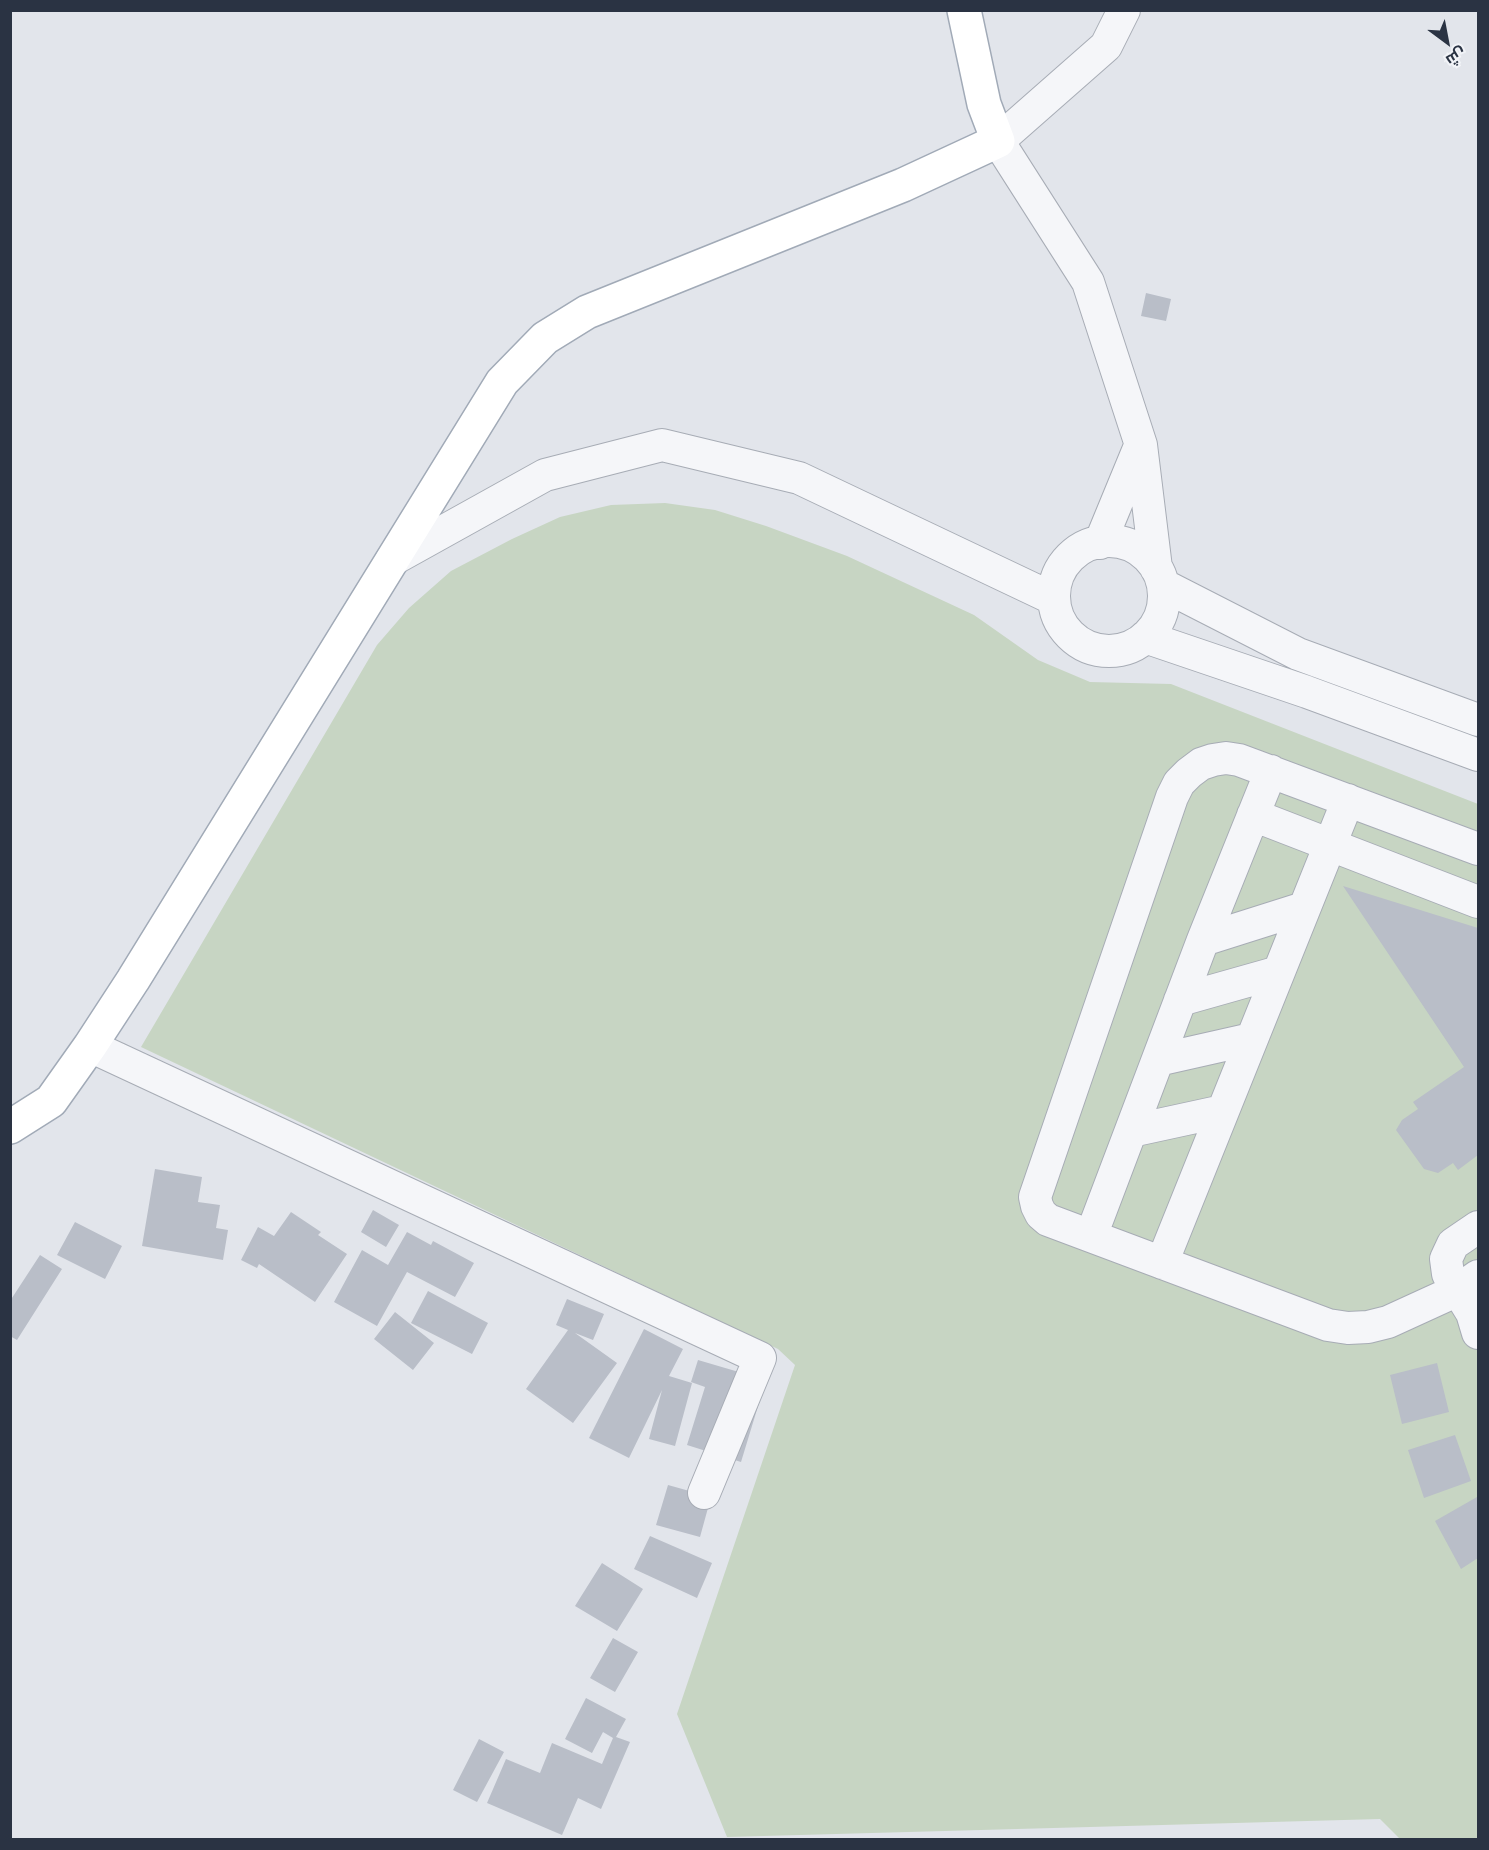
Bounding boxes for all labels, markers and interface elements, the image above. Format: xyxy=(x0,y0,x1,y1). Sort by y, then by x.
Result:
north arrow xyxy=(1417,12,1477,72)
text: ش xyxy=(1443,44,1471,71)

